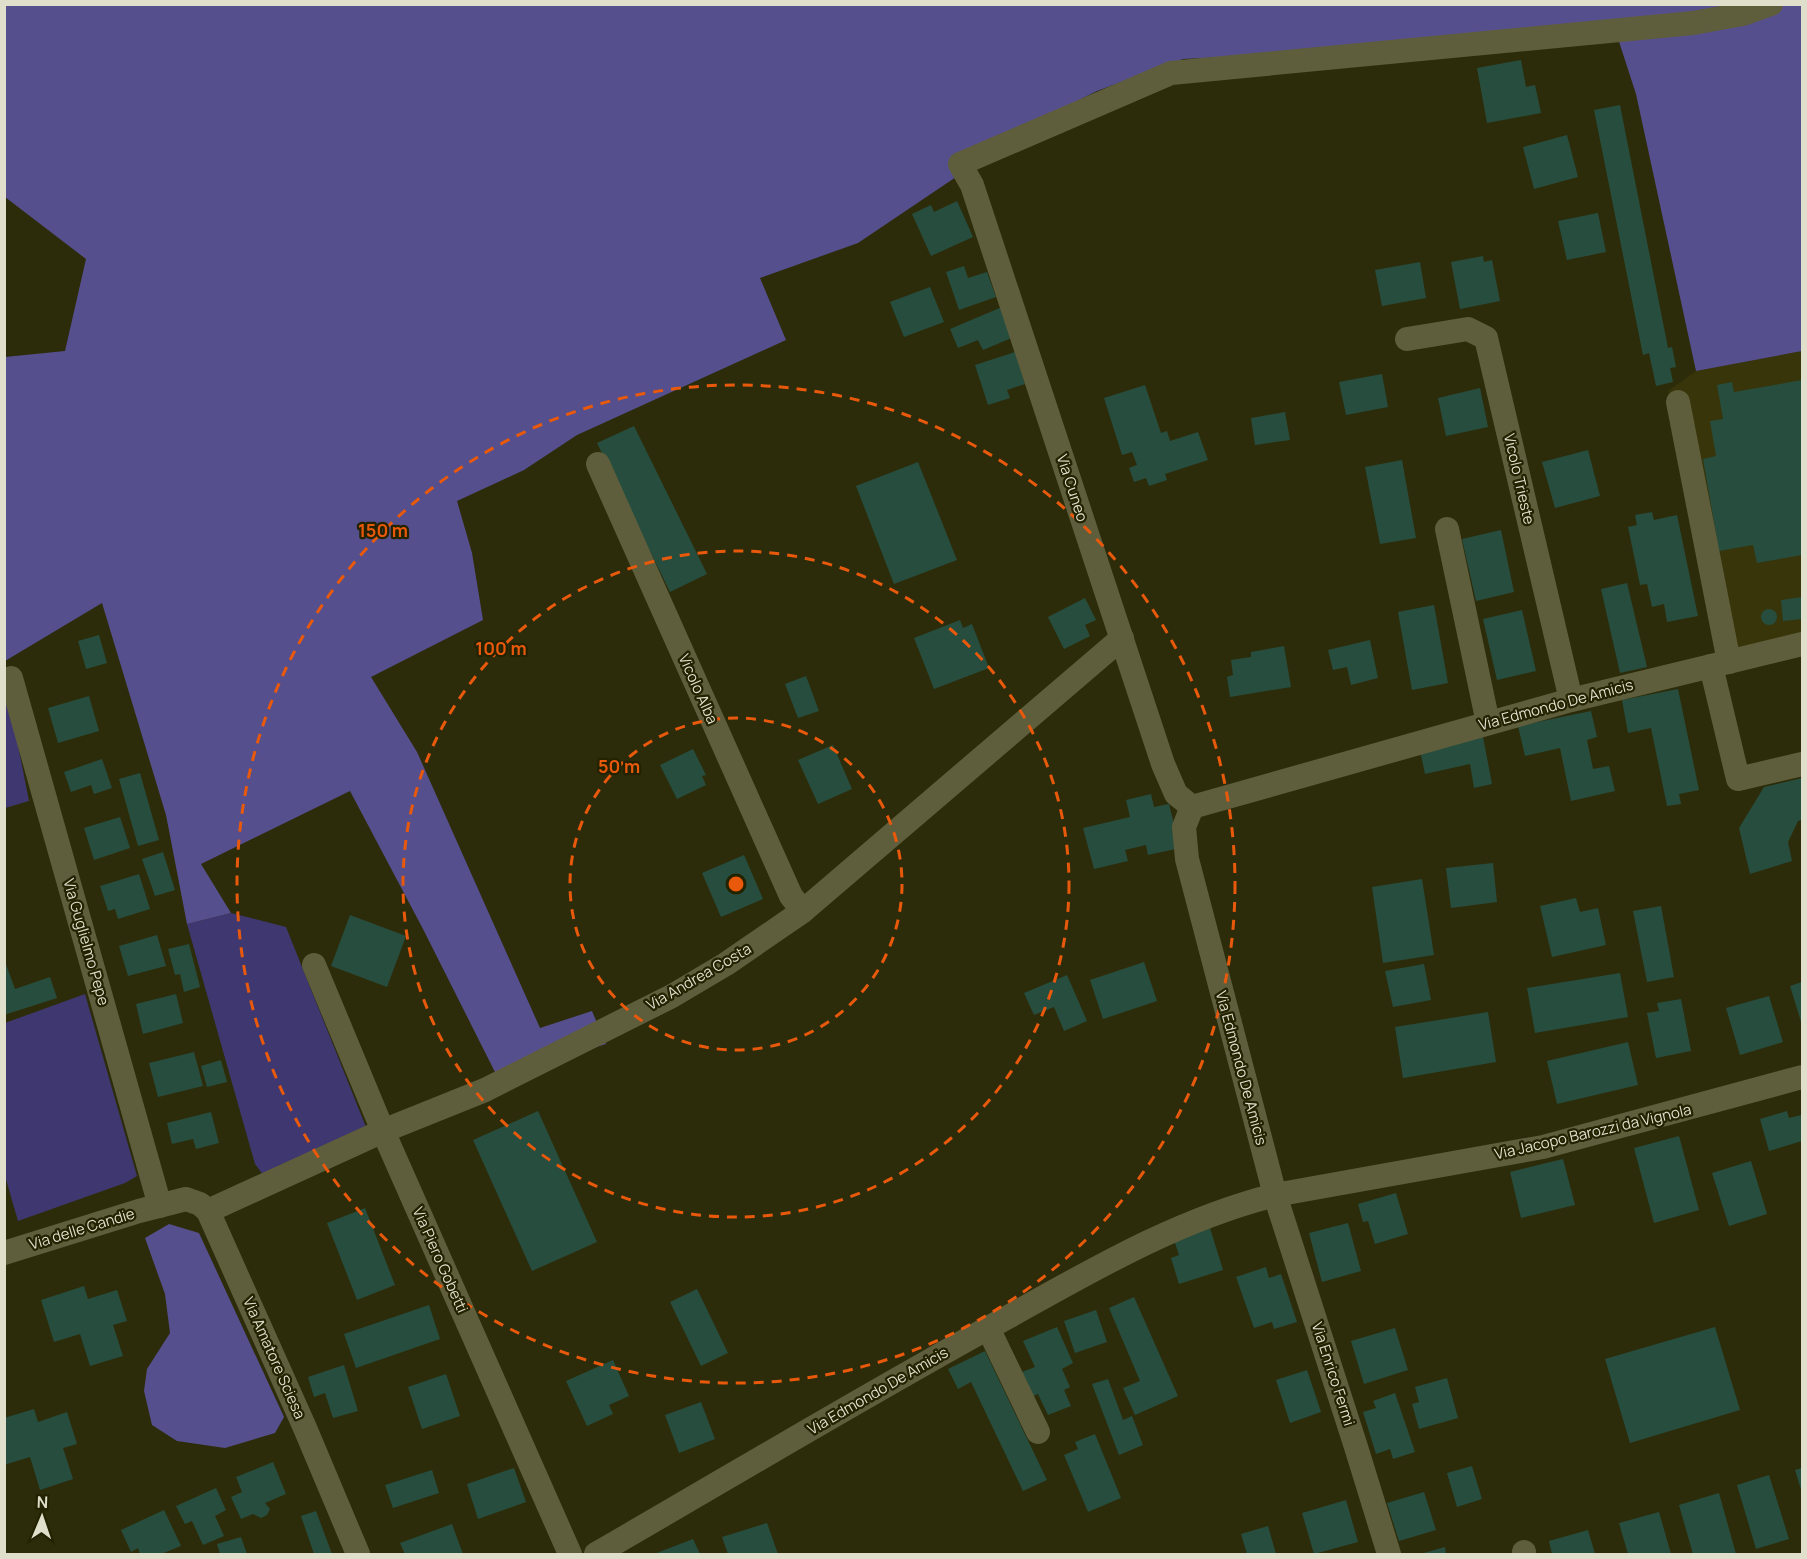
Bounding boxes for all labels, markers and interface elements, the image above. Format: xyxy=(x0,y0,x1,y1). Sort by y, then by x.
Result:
street label: Vicolo Trieste xyxy=(1499,431,1540,527)
street label: Via Cuneo xyxy=(1052,451,1093,524)
text: 150 m xyxy=(358,518,408,542)
text: 100 m xyxy=(475,636,527,660)
street label: Vicolo Alba xyxy=(674,650,723,727)
street label: Via Edmondo De Amicis xyxy=(1476,674,1636,735)
text: 50 m xyxy=(598,754,640,778)
centre of rings xyxy=(726,874,746,894)
street label: Via Guglielmo Pepe xyxy=(58,876,115,1008)
street label: Via Andrea Costa xyxy=(642,938,755,1015)
street label: Via Edmondo De Amicis xyxy=(1211,988,1272,1148)
street label: Via Jacopo Barozzi da Vignola xyxy=(1492,1099,1693,1164)
street label: Via delle Candie xyxy=(27,1202,137,1255)
street label: Via Piero Gobetti xyxy=(408,1204,473,1316)
street label: Via Amatore Sciesa xyxy=(238,1293,311,1422)
street label: Via Enrico Fermi xyxy=(1307,1319,1360,1428)
street label: Via Edmondo De Amicis xyxy=(804,1342,952,1439)
north arrow xyxy=(12,1487,72,1547)
text: N xyxy=(36,1491,49,1513)

